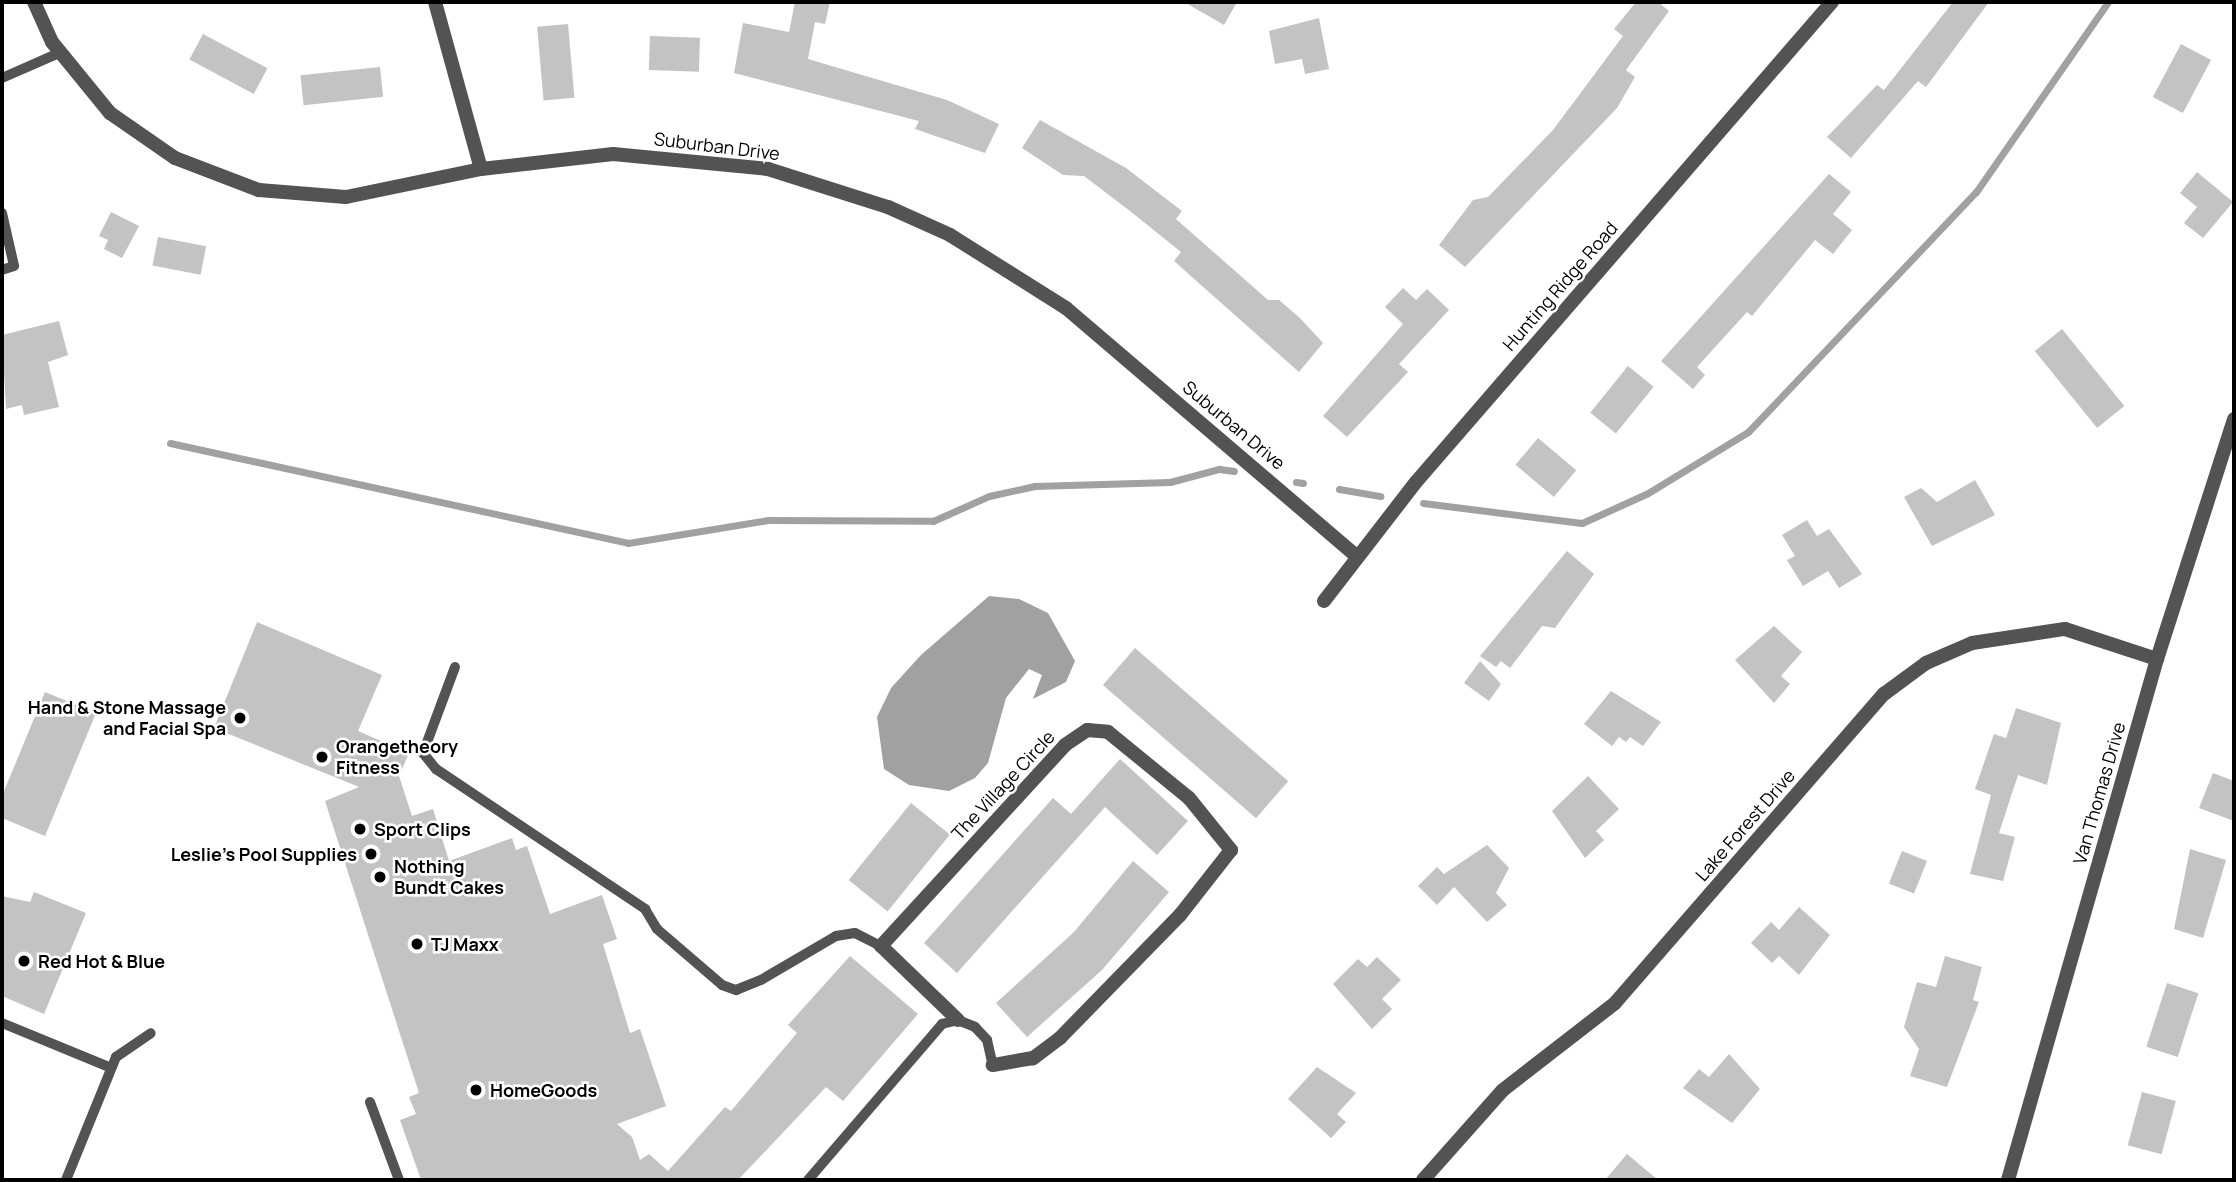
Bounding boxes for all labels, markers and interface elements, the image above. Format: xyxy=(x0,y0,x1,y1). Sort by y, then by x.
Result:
street label: Suburban Drive xyxy=(653,128,781,164)
street label: Hunting Ridge Road xyxy=(1498,217,1622,355)
street label: Suburban Drive xyxy=(1179,376,1289,474)
place label: Hand & Stone Massage and Facial Spa xyxy=(28,697,226,740)
marker: Hand & Stone Massage and Facial Spa xyxy=(232,710,248,726)
street label: Van Thomas Drive xyxy=(2068,719,2130,867)
street label: The Village Circle xyxy=(947,726,1059,844)
place label: Orangetheory Fitness xyxy=(336,736,458,778)
marker: Orangetheory Fitness xyxy=(314,749,330,765)
street label: Lake Forest Drive xyxy=(1691,765,1799,885)
place label: Sport Clips xyxy=(374,818,471,840)
marker: Sport Clips xyxy=(352,821,368,837)
place label: Leslie's Pool Supplies xyxy=(171,843,357,865)
marker: Leslie's Pool Supplies xyxy=(363,846,379,862)
place label: Nothing Bundt Cakes xyxy=(394,856,504,898)
marker: Nothing Bundt Cakes xyxy=(372,869,388,885)
place label: TJ Maxx xyxy=(431,933,499,955)
marker: TJ Maxx xyxy=(409,936,425,952)
place label: Red Hot & Blue xyxy=(38,950,165,972)
marker: Red Hot & Blue xyxy=(16,953,32,969)
place label: HomeGoods xyxy=(490,1079,597,1101)
marker: HomeGoods xyxy=(468,1082,484,1098)

